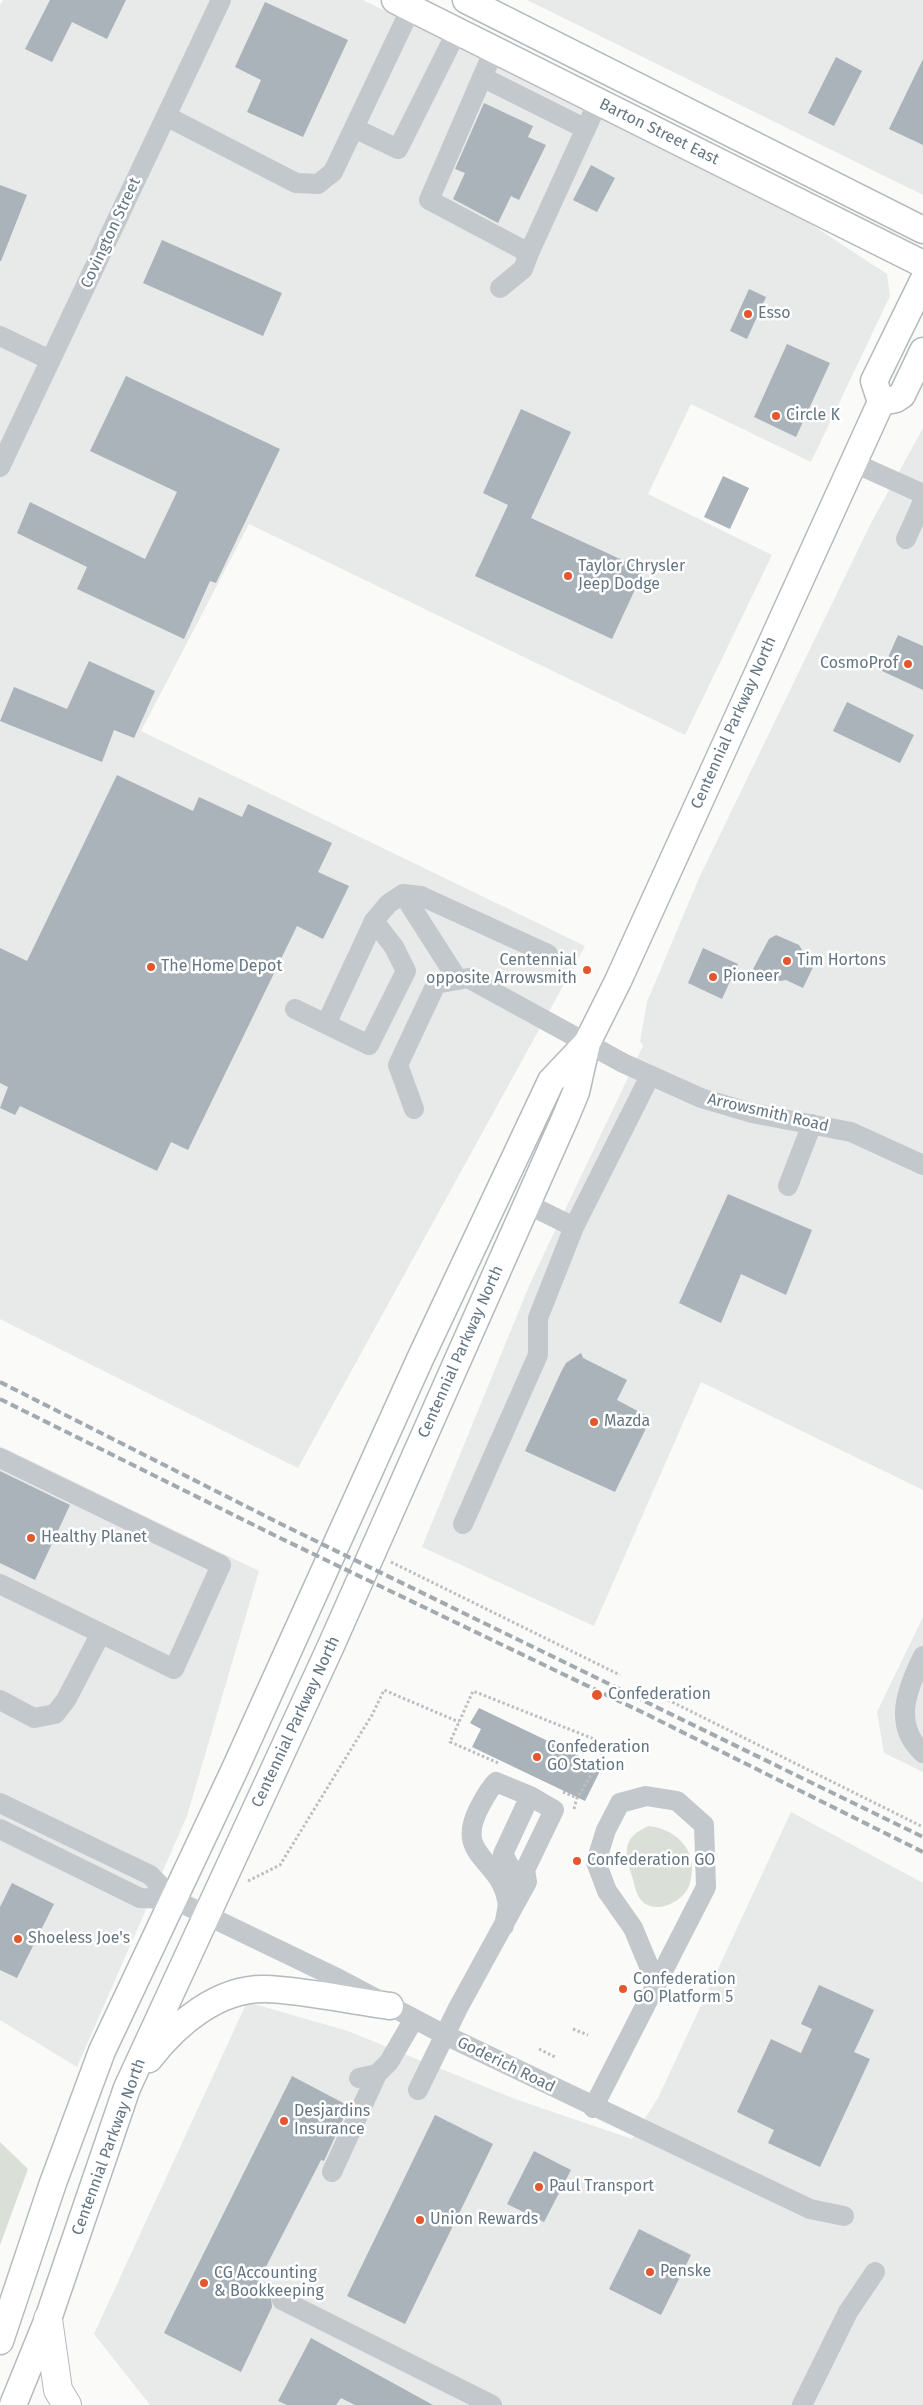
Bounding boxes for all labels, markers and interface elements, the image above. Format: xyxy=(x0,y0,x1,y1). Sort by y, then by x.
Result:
street label: Barton Street East xyxy=(596,95,722,169)
street label: Covington Street xyxy=(77,175,145,291)
place label: Esso xyxy=(758,304,791,324)
marker: Esso xyxy=(742,308,754,320)
place label: Circle K xyxy=(786,406,840,426)
marker: Circle K xyxy=(770,410,782,422)
place label: Taylor Chrysler Jeep Dodge xyxy=(578,557,685,595)
marker: Taylor Chrysler Jeep Dodge xyxy=(562,570,574,582)
street label: Centennial Parkway North xyxy=(687,634,781,812)
place label: CosmoProf xyxy=(820,654,898,674)
marker: CosmoProf xyxy=(902,658,914,670)
place label: Centennial opposite Arrowsmith xyxy=(426,951,577,989)
place label: Tim Hortons xyxy=(797,951,886,971)
marker: Tim Hortons xyxy=(781,955,793,967)
place label: The Home Depot xyxy=(161,957,282,977)
marker: The Home Depot xyxy=(145,961,157,973)
marker: Centennial opposite Arrowsmith xyxy=(581,964,593,976)
place label: Pioneer xyxy=(723,967,779,987)
marker: Pioneer xyxy=(707,971,719,983)
street label: Arrowsmith Road xyxy=(706,1090,830,1136)
street label: Centennial Parkway North xyxy=(414,1263,508,1441)
place label: Mazda xyxy=(604,1412,650,1432)
marker: Mazda xyxy=(588,1416,600,1428)
place label: Healthy Planet xyxy=(41,1528,147,1548)
marker: Healthy Planet xyxy=(25,1532,37,1544)
street label: Centennial Parkway North xyxy=(248,1633,344,1811)
place label: Confederation xyxy=(608,1685,711,1705)
marker: Confederation xyxy=(590,1688,604,1702)
place label: Confederation GO Station xyxy=(547,1738,650,1776)
marker: Confederation GO Station xyxy=(531,1751,543,1763)
place label: Confederation GO xyxy=(587,1851,715,1871)
marker: Confederation GO xyxy=(571,1855,583,1867)
place label: Shoeless Joe's xyxy=(28,1929,130,1949)
marker: Shoeless Joe's xyxy=(12,1933,24,1945)
place label: Confederation GO Platform 5 xyxy=(633,1970,736,2008)
marker: Confederation GO Platform 5 xyxy=(617,1983,629,1995)
street label: Goderich Road xyxy=(454,2033,558,2097)
street label: Centennial Parkway North xyxy=(68,2056,150,2238)
place label: Desjardins Insurance xyxy=(294,2102,370,2140)
marker: Desjardins Insurance xyxy=(278,2115,290,2127)
place label: Paul Transport xyxy=(549,2177,654,2197)
marker: Paul Transport xyxy=(533,2181,545,2193)
place label: Union Rewards xyxy=(430,2210,538,2230)
marker: Union Rewards xyxy=(414,2214,426,2226)
place label: Penske xyxy=(660,2262,711,2282)
place label: CG Accounting & Bookkeeping xyxy=(214,2264,324,2302)
marker: Penske xyxy=(644,2266,656,2278)
marker: CG Accounting & Bookkeeping xyxy=(198,2277,210,2289)

